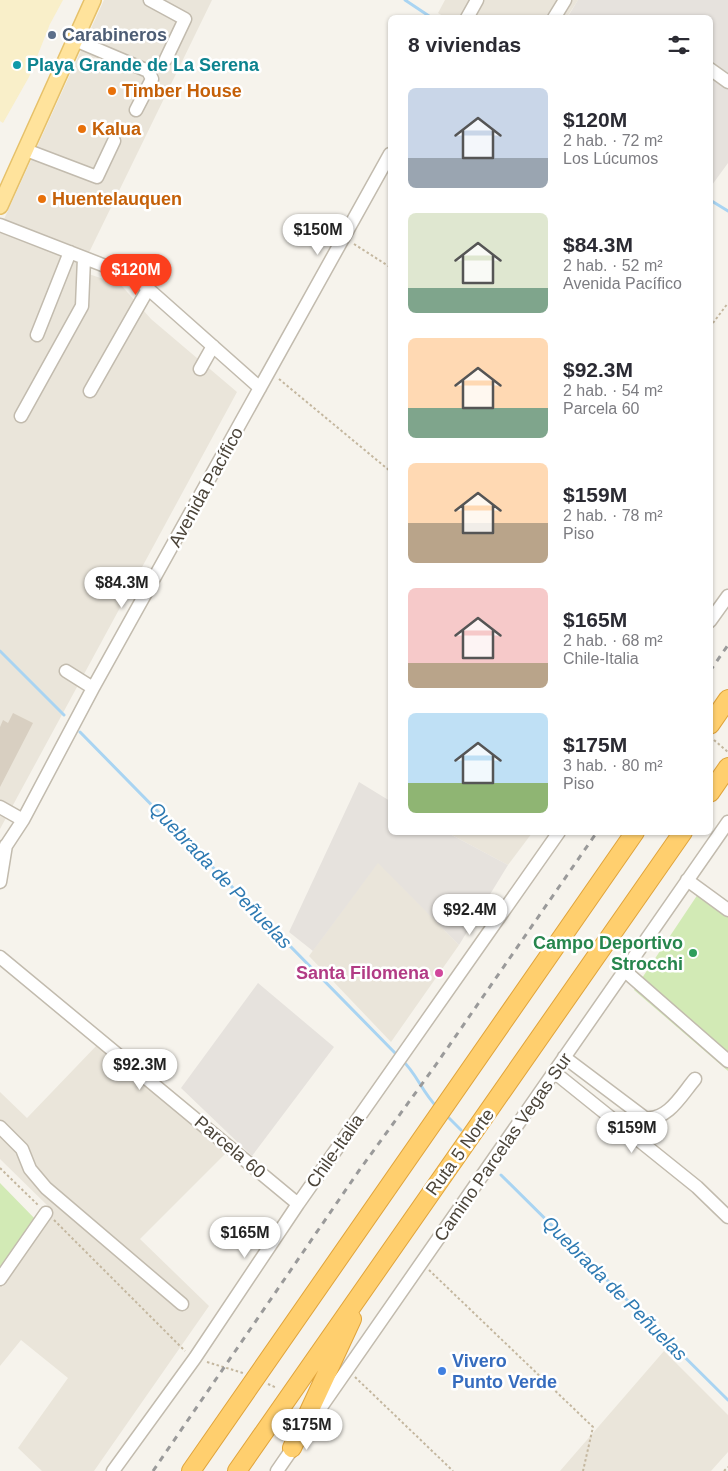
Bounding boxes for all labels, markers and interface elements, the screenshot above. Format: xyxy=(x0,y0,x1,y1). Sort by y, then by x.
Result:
place label: Carabineros xyxy=(62,25,167,45)
marker: Carabineros xyxy=(46,29,58,41)
icon: filters xyxy=(665,31,693,59)
text: 8 viviendas xyxy=(408,33,521,56)
place label: Playa Grande de La Serena xyxy=(27,55,260,75)
marker: Playa Grande de La Serena xyxy=(11,59,23,71)
place label: Timber House xyxy=(122,81,242,101)
marker: Timber House xyxy=(106,85,118,97)
icon: home xyxy=(448,108,508,168)
text: $120M xyxy=(563,108,627,131)
place label: Kalua xyxy=(92,119,142,139)
marker: Kalua xyxy=(76,123,88,135)
text: 2 hab. · 72 m² xyxy=(563,132,663,149)
text: Los Lúcumos xyxy=(563,150,658,167)
place label: Huentelauquen xyxy=(52,189,182,209)
marker: Huentelauquen xyxy=(36,193,48,205)
pin: $150M xyxy=(283,214,353,256)
text: $150M xyxy=(294,221,342,238)
icon: home xyxy=(448,233,508,293)
text: $84.3M xyxy=(563,233,633,256)
pin: $120M xyxy=(101,254,171,296)
text: 2 hab. · 52 m² xyxy=(563,257,663,274)
text: $120M xyxy=(112,261,160,278)
text: Avenida Pacífico xyxy=(563,275,682,292)
icon: home xyxy=(448,358,508,418)
text: $92.3M xyxy=(563,358,633,381)
text: 2 hab. · 54 m² xyxy=(563,382,663,399)
text: Parcela 60 xyxy=(563,400,640,417)
street label: Avenida Pacífico xyxy=(165,424,247,550)
icon: home xyxy=(448,483,508,543)
text: $159M xyxy=(563,483,627,506)
text: 2 hab. · 78 m² xyxy=(563,507,663,524)
text: Piso xyxy=(563,525,594,542)
pin: $84.3M xyxy=(81,566,163,609)
text: $84.3M xyxy=(95,574,149,591)
icon: home xyxy=(448,608,508,668)
text: $165M xyxy=(563,608,627,631)
text: 2 hab. · 68 m² xyxy=(563,632,663,649)
text: Chile-Italia xyxy=(563,650,639,667)
icon: home xyxy=(448,733,508,793)
text: $175M xyxy=(563,733,627,756)
text: 3 hab. · 80 m² xyxy=(563,757,663,774)
text: Piso xyxy=(563,775,594,792)
water label: Quebrada de Peñuelas xyxy=(145,798,296,953)
pin: $92.4M xyxy=(429,894,511,936)
text: $92.4M xyxy=(443,901,497,918)
place label: Campo Deportivo Strocchi xyxy=(533,933,683,974)
marker: Campo Deportivo Strocchi xyxy=(687,947,699,959)
place label: Santa Filomena xyxy=(296,963,430,983)
marker: Santa Filomena xyxy=(433,967,445,979)
pin: $92.3M xyxy=(99,1048,181,1091)
street label: Camino Parcelas Vegas Sur xyxy=(430,1049,576,1245)
text: $92.3M xyxy=(113,1056,167,1073)
street label: Ruta 5 Norte xyxy=(422,1105,498,1199)
street label: Chile-Italia xyxy=(302,1110,368,1192)
street label: Parcela 60 xyxy=(191,1112,269,1182)
pin: $159M xyxy=(597,1112,667,1154)
text: $159M xyxy=(608,1119,656,1136)
water label: Quebrada de Peñuelas xyxy=(538,1212,692,1365)
pin: $165M xyxy=(210,1216,280,1259)
text: $165M xyxy=(221,1224,269,1241)
place label: Vivero Punto Verde xyxy=(452,1351,557,1392)
marker: Vivero Punto Verde xyxy=(436,1365,448,1377)
pin: $175M xyxy=(272,1408,342,1451)
text: $175M xyxy=(283,1416,331,1433)

